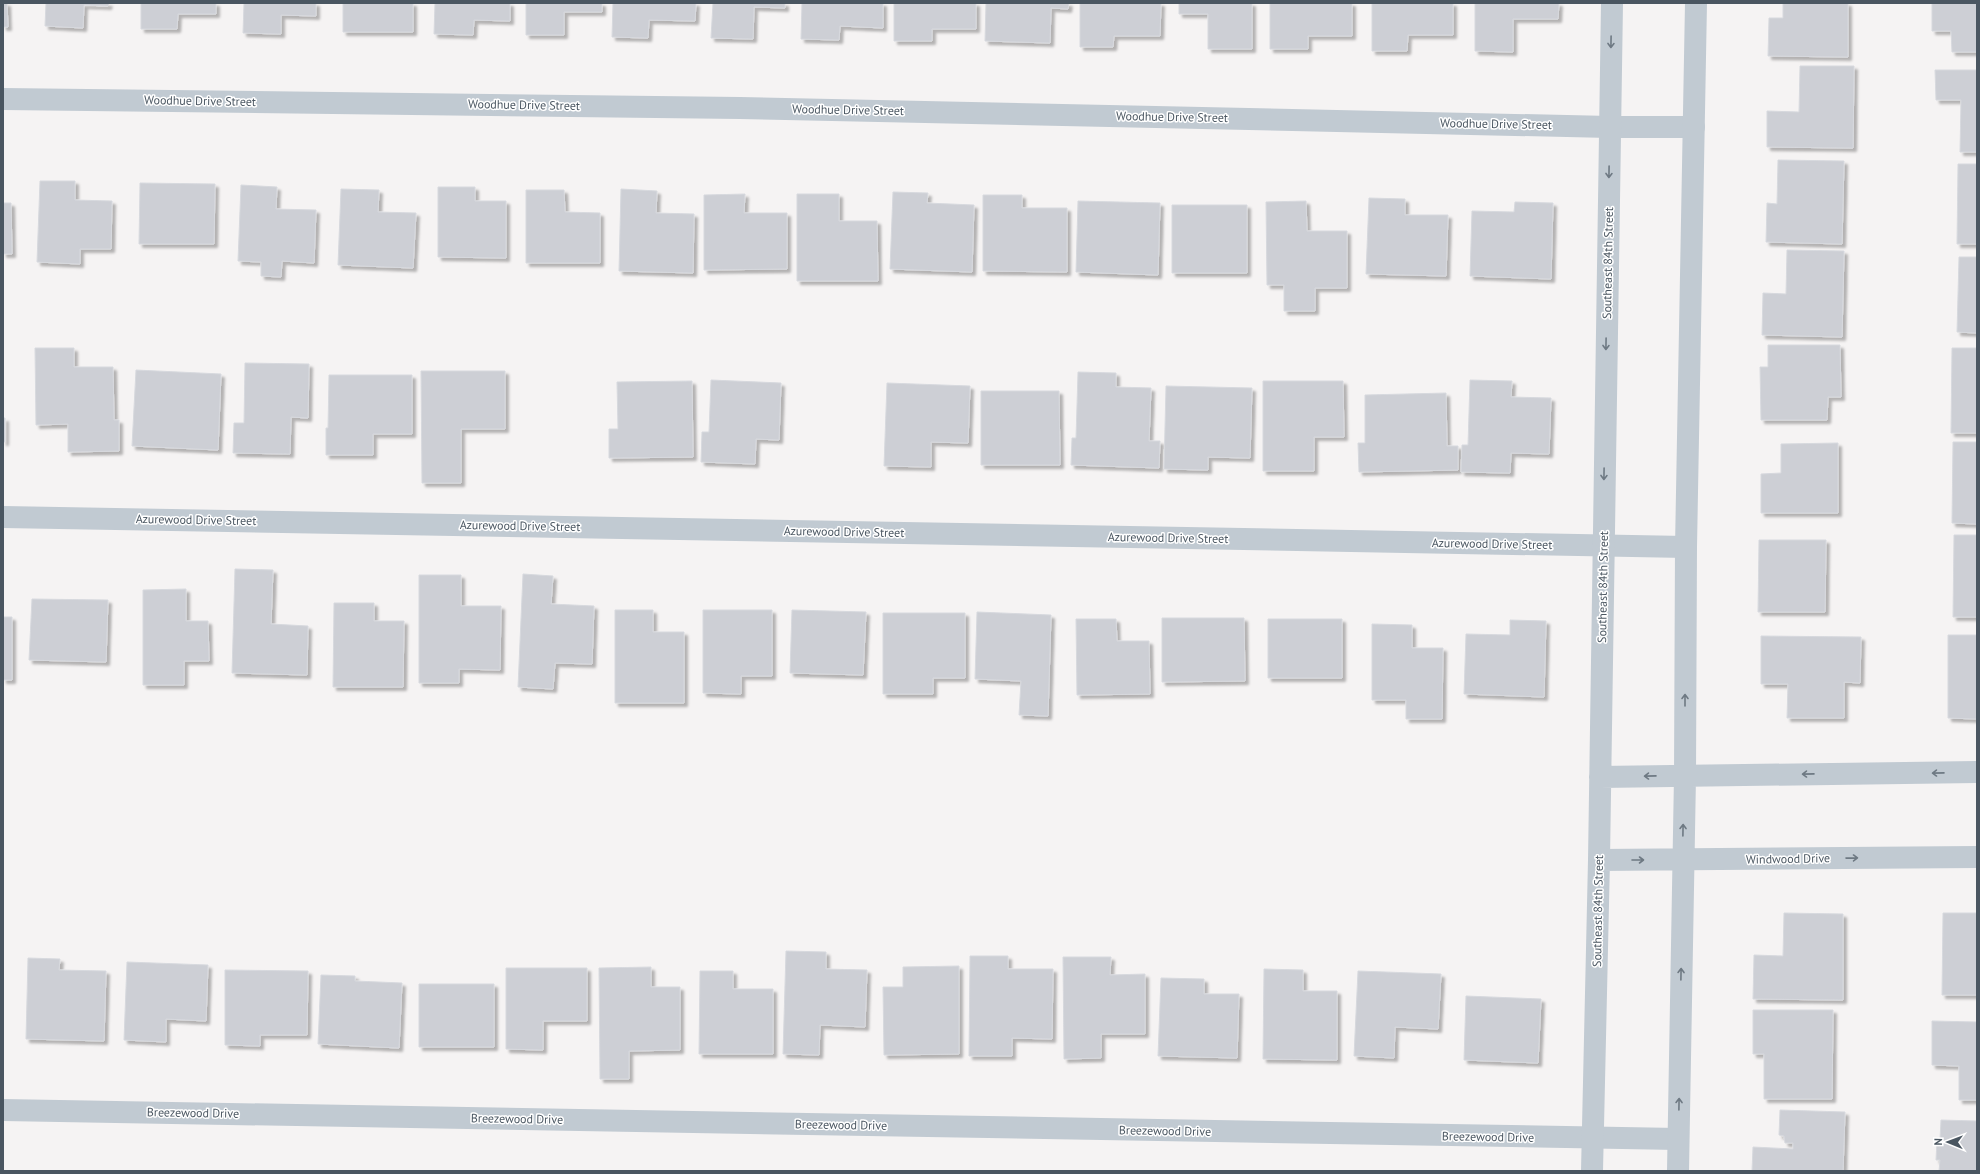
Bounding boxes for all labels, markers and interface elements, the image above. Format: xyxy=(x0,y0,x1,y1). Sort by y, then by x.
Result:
one-way arrow xyxy=(1607,35,1615,48)
street label: Woodhue Drive Street xyxy=(144,92,256,109)
street label: Woodhue Drive Street xyxy=(468,96,580,113)
street label: Woodhue Drive Street xyxy=(792,101,904,118)
street label: Woodhue Drive Street xyxy=(1116,108,1228,125)
street label: Woodhue Drive Street xyxy=(1440,115,1552,132)
one-way arrow xyxy=(1605,165,1613,178)
street label: Southeast 84th Street xyxy=(1599,207,1616,319)
one-way arrow xyxy=(1602,337,1610,350)
one-way arrow xyxy=(1601,467,1608,480)
street label: Azurewood Drive Street xyxy=(136,511,256,528)
street label: Azurewood Drive Street xyxy=(460,517,580,534)
street label: Azurewood Drive Street xyxy=(784,523,904,540)
street label: Azurewood Drive Street xyxy=(1108,529,1228,546)
street label: Southeast 84th Street xyxy=(1594,531,1611,643)
street label: Azurewood Drive Street xyxy=(1432,535,1552,552)
one-way arrow xyxy=(1681,694,1689,707)
one-way arrow xyxy=(1932,769,1945,777)
one-way arrow xyxy=(1802,770,1815,778)
one-way arrow xyxy=(1644,772,1657,780)
one-way arrow xyxy=(1679,824,1687,837)
street label: Windwood Drive xyxy=(1746,850,1830,867)
one-way arrow xyxy=(1845,854,1858,862)
street label: Southeast 84th Street xyxy=(1589,855,1606,967)
one-way arrow xyxy=(1631,856,1644,864)
one-way arrow xyxy=(1677,968,1685,981)
one-way arrow xyxy=(1675,1098,1683,1111)
street label: Breezewood Drive xyxy=(147,1104,239,1121)
street label: Breezewood Drive xyxy=(471,1110,563,1127)
street label: Breezewood Drive xyxy=(795,1116,887,1133)
street label: Breezewood Drive xyxy=(1119,1122,1211,1139)
north arrow xyxy=(1928,1122,1968,1162)
street label: Breezewood Drive xyxy=(1442,1128,1534,1145)
text: N xyxy=(1931,1138,1945,1146)

